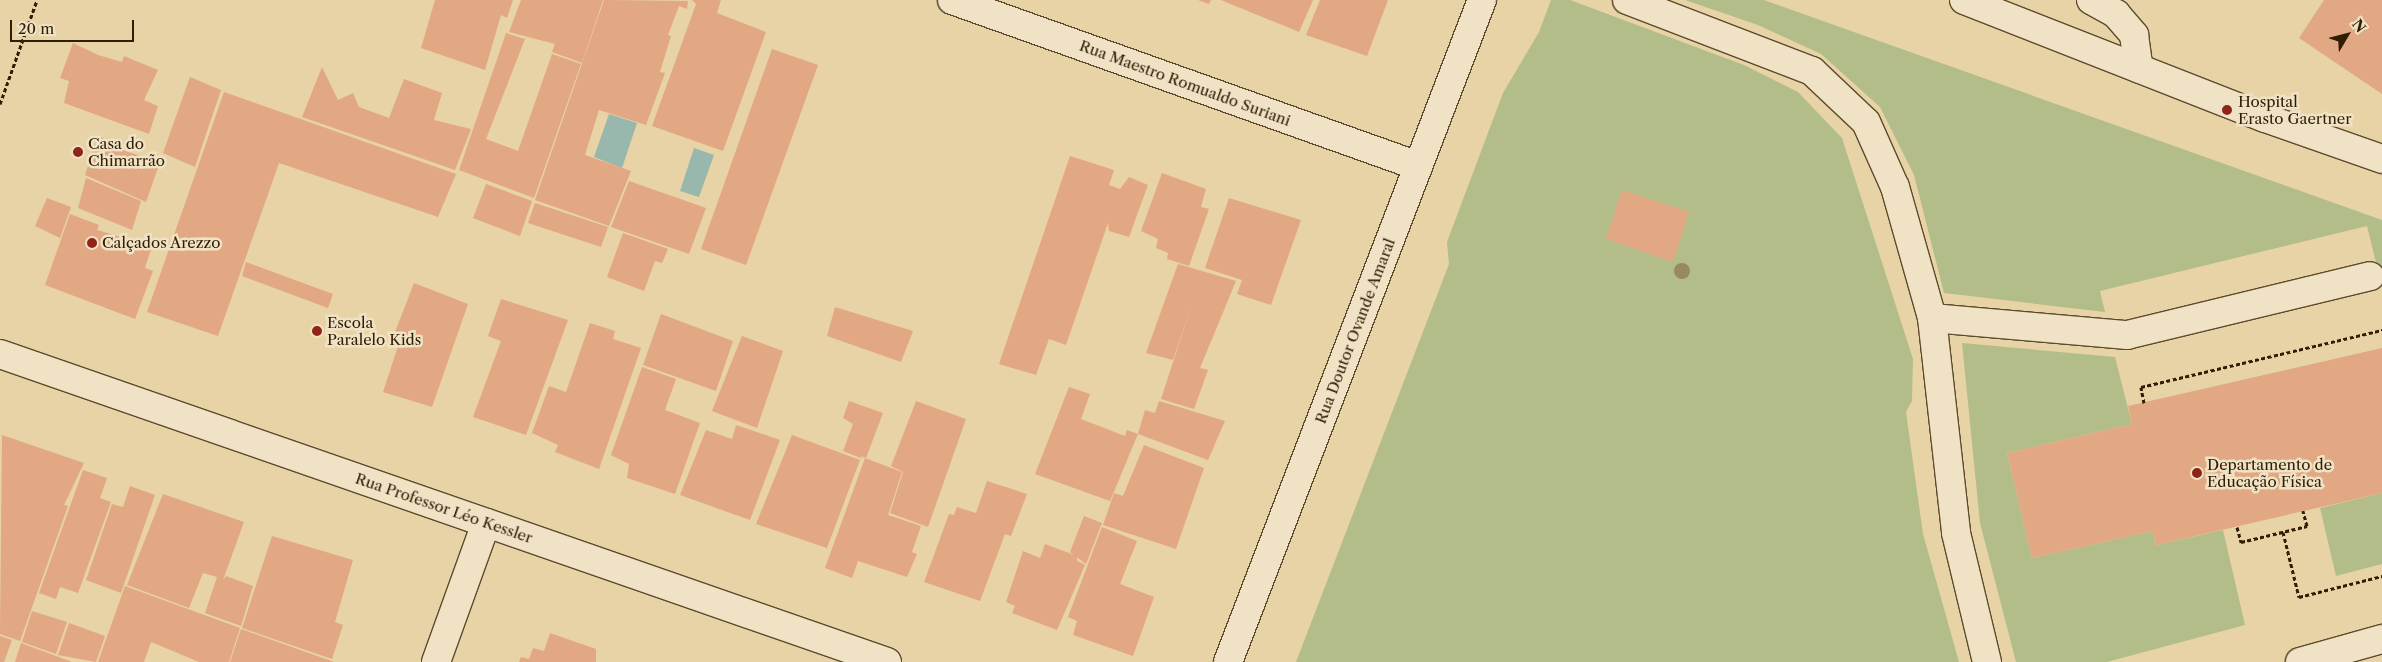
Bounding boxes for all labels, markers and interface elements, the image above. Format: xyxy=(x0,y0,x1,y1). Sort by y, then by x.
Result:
scale bar xyxy=(12,10,136,42)
north arrow xyxy=(2322,10,2372,60)
text: N xyxy=(2348,16,2370,36)
text: 20 m xyxy=(18,19,54,38)
street label: Rua Maestro Romualdo Suriani xyxy=(1077,36,1293,130)
place label: Hospital Erasto Gaertner xyxy=(2238,92,2352,127)
marker: Hospital Erasto Gaertner xyxy=(2220,103,2234,117)
place label: Casa do Chimarrão xyxy=(88,134,165,169)
marker: Casa do Chimarrão xyxy=(72,146,84,158)
place label: Calçados Arezzo xyxy=(102,234,221,252)
street label: Rua Doutor Ovande Amaral xyxy=(1311,235,1399,427)
marker: Calçados Arezzo xyxy=(86,237,98,249)
place label: Escola Paralelo Kids xyxy=(327,313,421,348)
marker: Escola Paralelo Kids xyxy=(311,325,323,337)
place label: Departamento de Educação Física xyxy=(2207,455,2332,490)
marker: Departamento de Educação Física xyxy=(2191,467,2203,479)
street label: Rua Professor Léo Kessler xyxy=(353,469,535,547)

